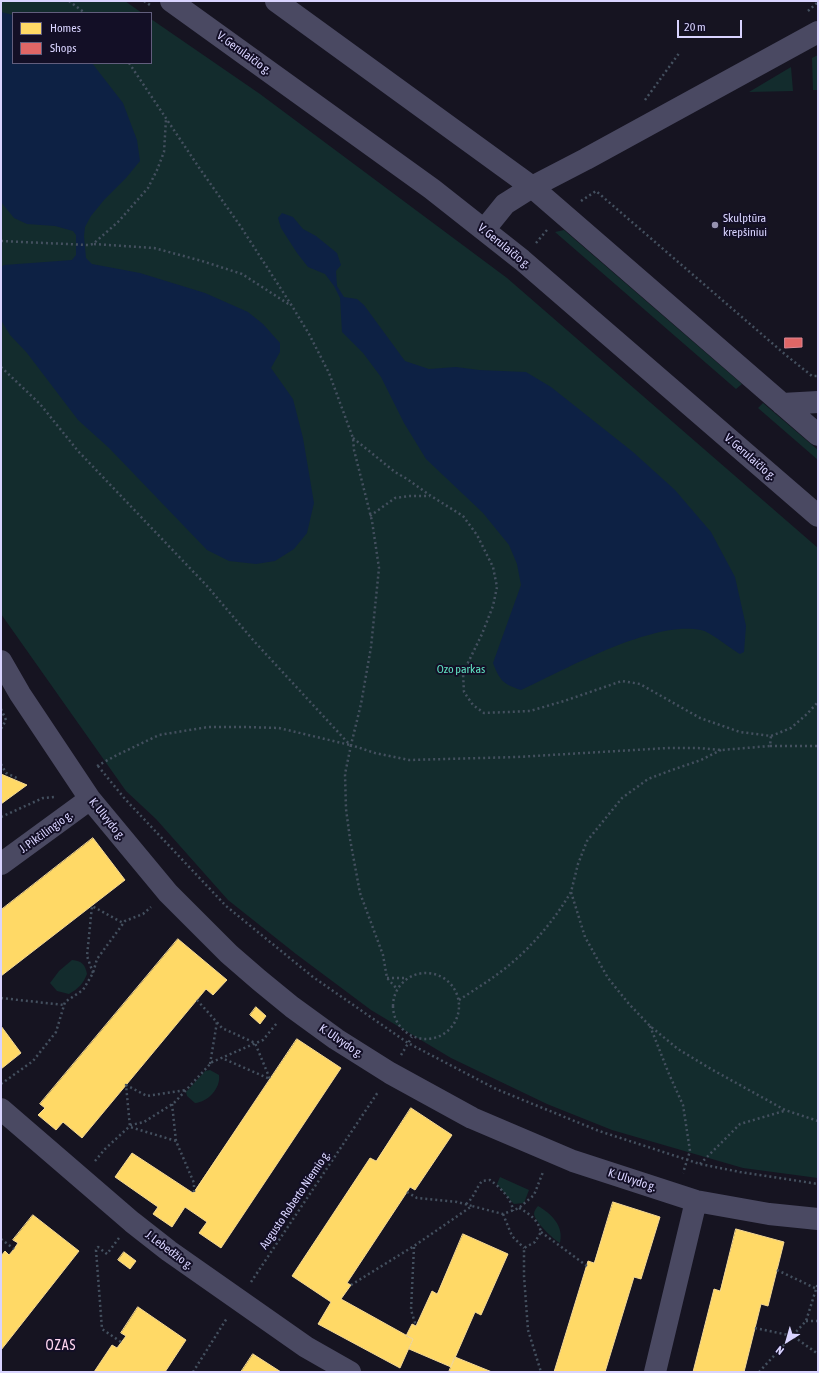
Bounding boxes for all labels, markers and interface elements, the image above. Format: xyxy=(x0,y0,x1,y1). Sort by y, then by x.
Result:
legend xyxy=(12,12,152,64)
scale bar xyxy=(679,12,744,38)
text: 20 m xyxy=(684,20,706,34)
text: Homes xyxy=(50,21,81,35)
street label: V. Gerulaičio g. xyxy=(214,28,274,78)
text: Shops xyxy=(50,41,76,55)
place label: Skulptūra krepšiniui xyxy=(723,211,767,239)
street label: V. Gerulaičio g. xyxy=(475,220,533,272)
marker: Skulptūra krepšiniui xyxy=(710,220,720,230)
street label: V. Gerulaičio g. xyxy=(721,431,779,483)
park label: Ozo parkas xyxy=(437,662,485,676)
street label: K. Ulvydo g. xyxy=(86,795,128,843)
street label: J. Pikčilingio g. xyxy=(17,808,75,856)
street label: K. Ulvydo g. xyxy=(316,1021,366,1061)
street label: Augusto Roberto Niemio g. xyxy=(257,1148,333,1252)
street label: K. Ulvydo g. xyxy=(606,1165,658,1195)
street label: J. Lebedžio g. xyxy=(142,1227,196,1273)
north arrow xyxy=(767,1321,807,1361)
district label: OZAS xyxy=(46,1338,76,1354)
text: N xyxy=(774,1344,786,1357)

